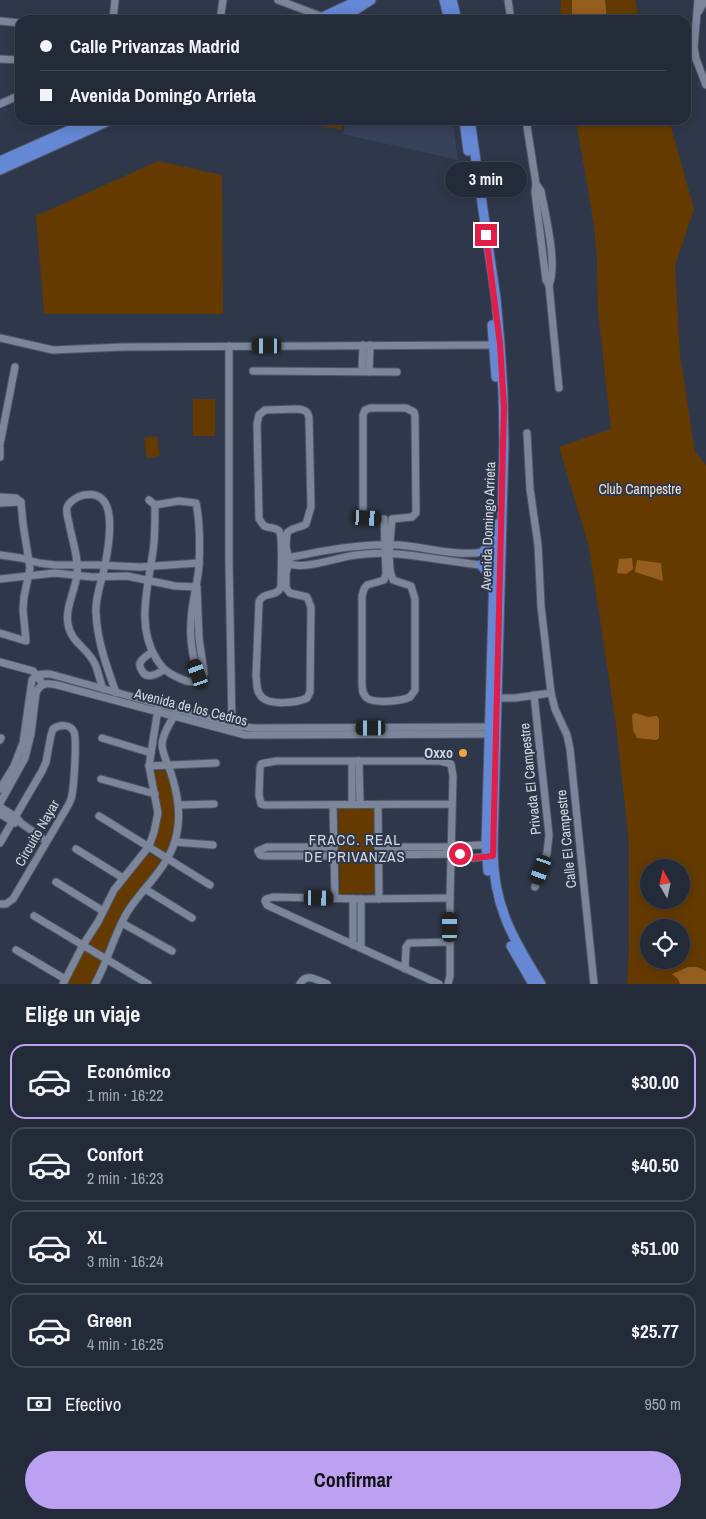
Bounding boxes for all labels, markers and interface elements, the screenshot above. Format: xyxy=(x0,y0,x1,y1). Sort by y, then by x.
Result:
text: Calle Privanzas Madrid xyxy=(70,33,240,59)
text: Avenida Domingo Arrieta xyxy=(70,82,256,108)
callout: 3 min xyxy=(445,162,527,198)
text: 3 min xyxy=(469,168,503,190)
route end xyxy=(475,224,497,246)
car xyxy=(252,339,282,354)
street label: Avenida Domingo Arrieta xyxy=(477,461,499,592)
park label: Club Campestre xyxy=(599,480,681,498)
car xyxy=(351,510,382,526)
car xyxy=(186,657,209,691)
street label: Avenida de los Cedros xyxy=(132,684,250,730)
car xyxy=(356,721,386,736)
street label: Privada El Campestre xyxy=(515,722,545,836)
place label: Oxxo xyxy=(424,744,453,762)
marker: Oxxo xyxy=(457,747,469,759)
street label: Calle El Campestre xyxy=(552,789,580,889)
street label: Circuito Nayar xyxy=(11,796,63,870)
district label: FRACC. REAL DE PRIVANZAS xyxy=(304,829,406,867)
route start xyxy=(449,843,471,865)
car xyxy=(529,853,552,887)
north arrow xyxy=(640,859,690,909)
map controls xyxy=(640,859,690,969)
car xyxy=(303,890,334,906)
car xyxy=(442,912,457,942)
button: locate xyxy=(640,919,690,969)
text: Elige un viaje xyxy=(25,999,140,1029)
text: Económico xyxy=(87,1058,171,1084)
icon: car xyxy=(27,1059,72,1104)
text: $30.00 xyxy=(631,1069,679,1095)
text: 1 min · 16:22 xyxy=(87,1084,164,1106)
text: Confort xyxy=(87,1141,143,1167)
icon: car xyxy=(27,1142,72,1187)
text: $40.50 xyxy=(631,1152,679,1178)
text: 2 min · 16:23 xyxy=(87,1167,164,1189)
text: XL xyxy=(87,1224,107,1250)
icon: car xyxy=(27,1225,72,1270)
text: $51.00 xyxy=(631,1235,679,1261)
text: 3 min · 16:24 xyxy=(87,1250,164,1272)
text: Green xyxy=(87,1307,132,1333)
icon: car xyxy=(27,1308,72,1353)
text: $25.77 xyxy=(631,1318,679,1344)
text: 4 min · 16:25 xyxy=(87,1333,164,1355)
icon: cash xyxy=(25,1390,53,1418)
text: Efectivo xyxy=(65,1391,121,1417)
text: 950 m xyxy=(645,1393,681,1415)
button: Confirmar xyxy=(25,1451,681,1509)

